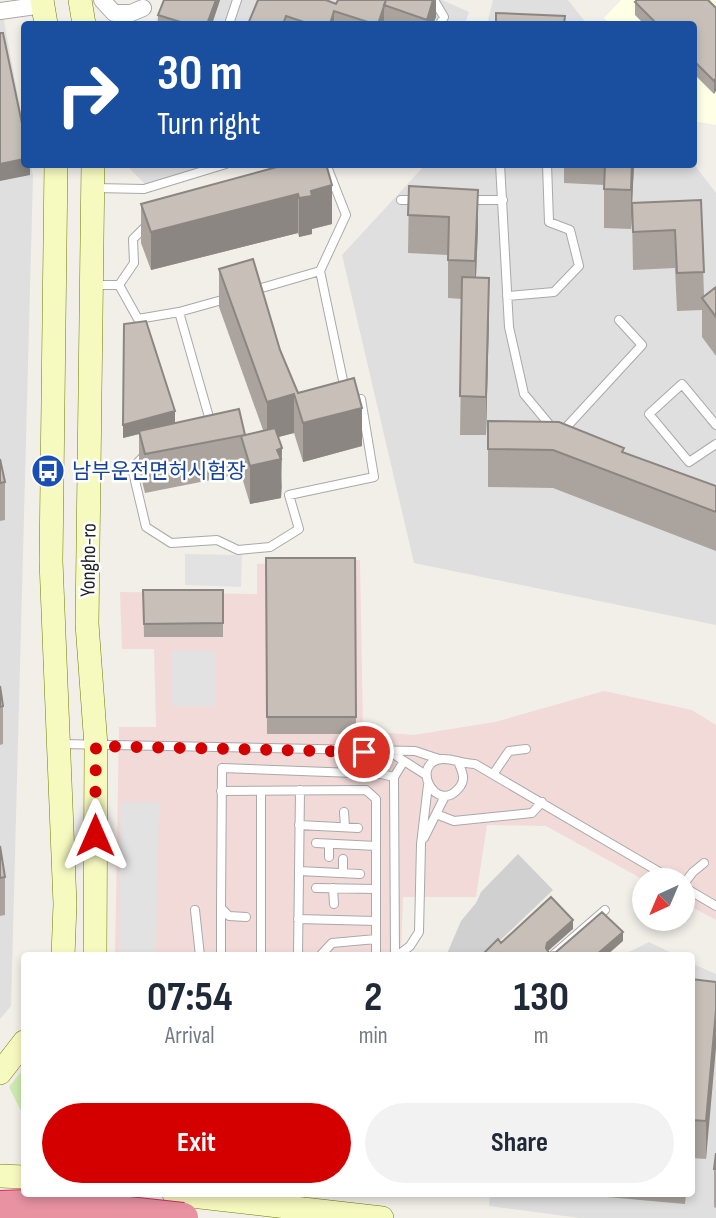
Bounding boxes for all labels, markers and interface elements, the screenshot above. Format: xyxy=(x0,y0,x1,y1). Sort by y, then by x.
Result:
text: 30 m xyxy=(157,45,242,104)
icon: right xyxy=(42,49,133,140)
text: Turn right xyxy=(157,105,261,144)
bus stop icon: 남부운전면허시험장 xyxy=(29,452,67,490)
place label: 남부운전면허시험장 xyxy=(72,459,246,484)
street label: Yongho-ro xyxy=(75,523,102,597)
pin xyxy=(334,722,394,782)
icon: arrive xyxy=(345,733,383,771)
position arrow xyxy=(58,798,132,872)
north arrow xyxy=(632,868,695,931)
map controls xyxy=(632,868,695,931)
text: 07:54 xyxy=(147,972,233,1023)
text: 2 xyxy=(364,972,382,1023)
text: 130 xyxy=(514,972,569,1023)
text: Arrival xyxy=(165,1022,215,1050)
text: min xyxy=(359,1022,388,1050)
text: m xyxy=(534,1022,549,1050)
button: Exit xyxy=(42,1103,351,1183)
button: Share xyxy=(365,1103,674,1183)

